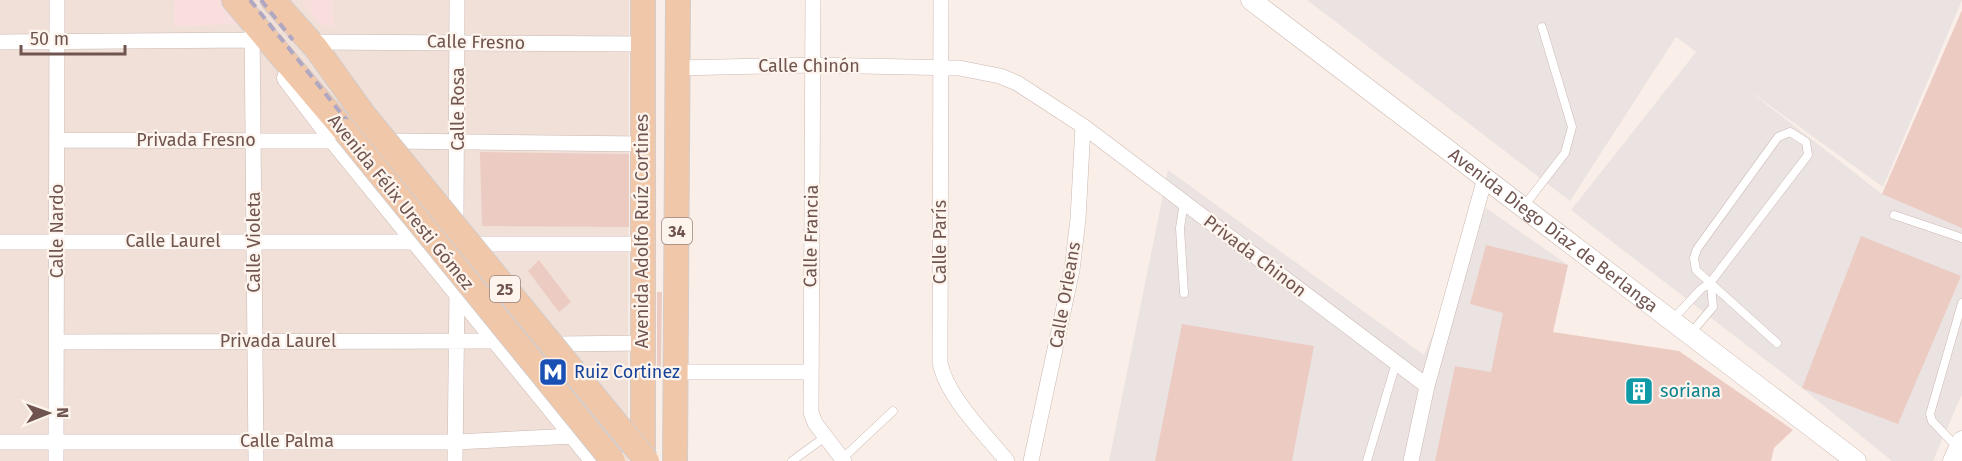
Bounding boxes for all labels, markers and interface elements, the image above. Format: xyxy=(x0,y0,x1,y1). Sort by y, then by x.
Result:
scale bar xyxy=(21,18,124,56)
text: 50 m xyxy=(30,28,69,50)
street label: Calle Fresno xyxy=(427,30,525,54)
street label: Calle Chinón xyxy=(758,55,860,77)
street label: Calle Rosa xyxy=(447,67,469,151)
street label: Avenida Félix Uresti Gómez xyxy=(323,110,479,294)
street label: Avenida Adolfo Ruíz Cortines xyxy=(631,114,653,348)
street label: Privada Fresno xyxy=(136,129,256,151)
street label: Avenida Diego Díaz de Berlanga xyxy=(1444,144,1662,317)
street label: Calle Nardo xyxy=(46,184,68,278)
street label: Calle Francia xyxy=(799,184,823,288)
street label: Calle Violeta xyxy=(243,191,265,293)
street label: Calle París xyxy=(929,200,951,284)
street label: Privada Chinon xyxy=(1199,210,1311,302)
road number: 34 xyxy=(662,218,692,244)
street label: Calle Laurel xyxy=(125,230,221,252)
street label: Calle Orleans xyxy=(1045,240,1085,350)
road number: 25 xyxy=(490,276,520,302)
street label: Privada Laurel xyxy=(220,330,336,352)
metro station icon: Ruiz Cortinez xyxy=(537,356,569,388)
place label: Ruiz Cortinez xyxy=(574,361,680,383)
building icon: soriana xyxy=(1623,375,1655,407)
place label: soriana xyxy=(1660,380,1721,402)
north arrow xyxy=(18,383,78,443)
text: N xyxy=(53,407,72,418)
street label: Calle Palma xyxy=(240,430,334,452)

